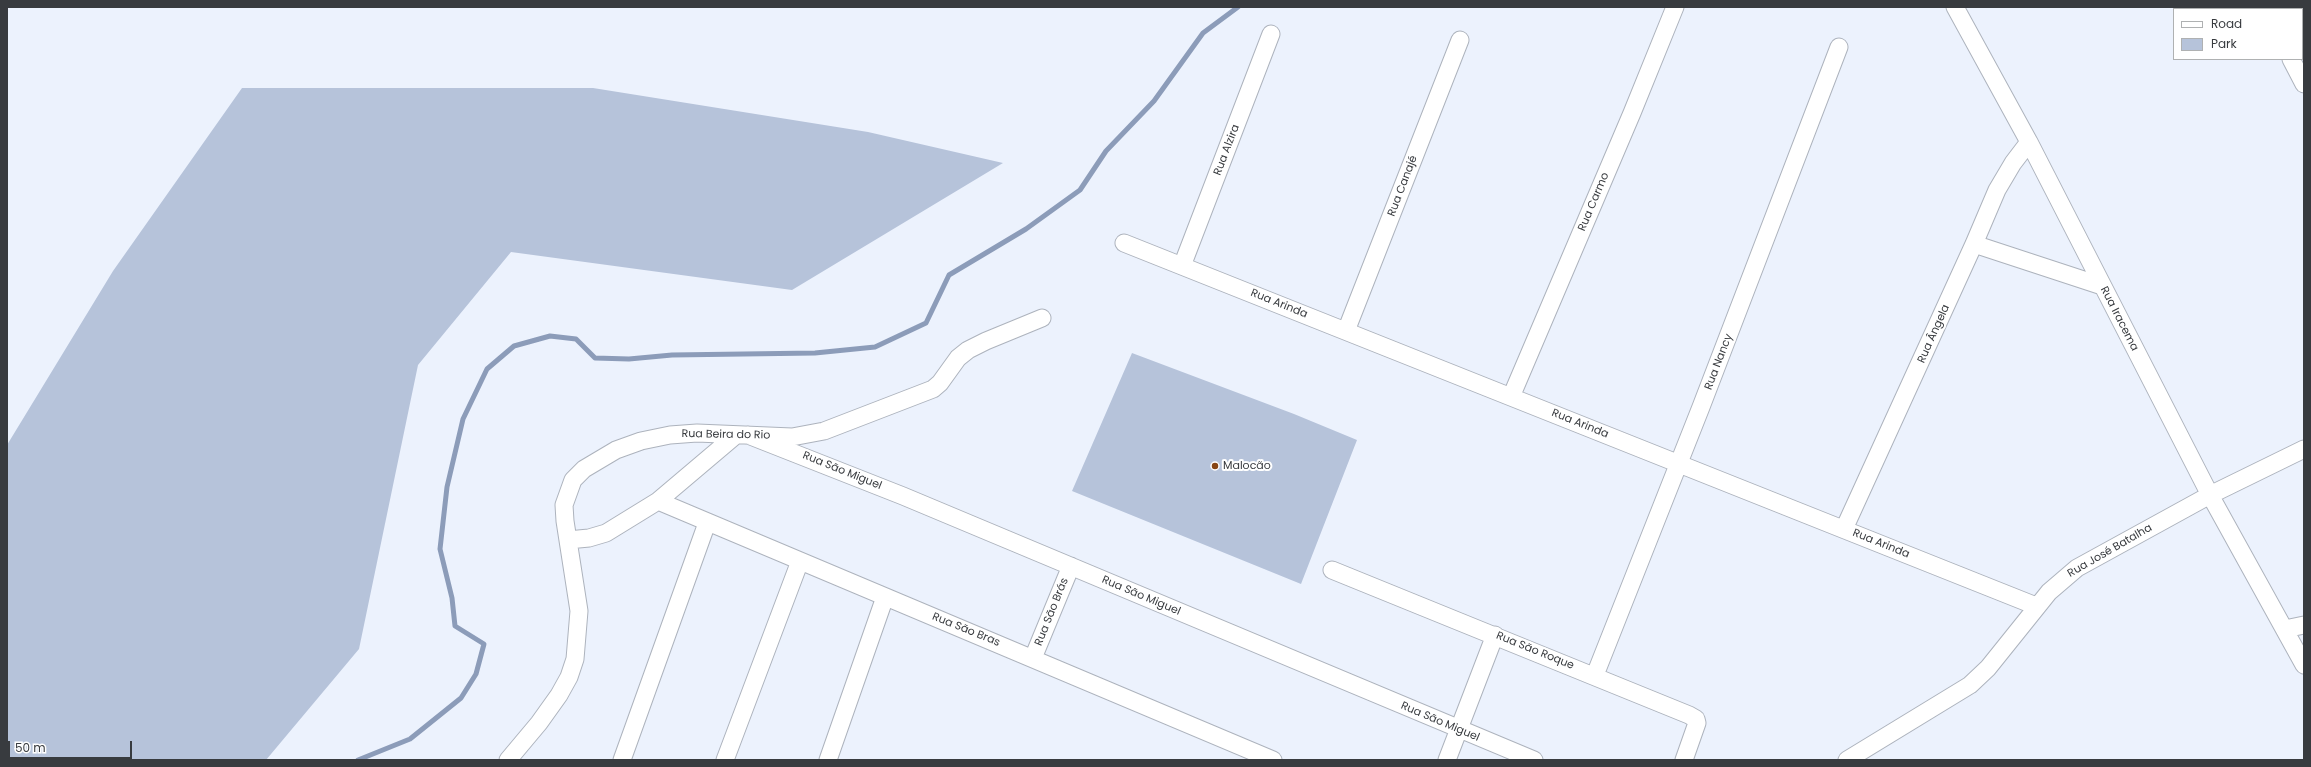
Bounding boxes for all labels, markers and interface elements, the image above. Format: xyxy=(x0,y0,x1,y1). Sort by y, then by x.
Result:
legend xyxy=(2173,8,2303,60)
text: Road xyxy=(2211,15,2242,32)
text: Park xyxy=(2211,35,2237,52)
street label: Rua Alzira xyxy=(1211,123,1243,177)
street label: Rua Canajé xyxy=(1385,154,1421,218)
street label: Rua Carmo xyxy=(1576,171,1612,233)
street label: Rua Iracema xyxy=(2097,285,2141,353)
street label: Rua Arinda xyxy=(1249,287,1309,321)
street label: Rua Ângela xyxy=(1915,303,1953,365)
street label: Rua Nancy xyxy=(1702,332,1736,392)
street label: Rua Arinda xyxy=(1550,407,1610,441)
street label: Rua Beira do Rio xyxy=(682,428,770,442)
street label: Rua São Miguel xyxy=(801,449,883,493)
place label: Malocão xyxy=(1223,459,1271,473)
marker: Malocão xyxy=(1210,461,1220,471)
street label: Rua José Batalha xyxy=(2065,521,2155,581)
street label: Rua Arinda xyxy=(1851,527,1911,561)
street label: Rua São Miguel xyxy=(1100,573,1182,619)
street label: Rua São Brás xyxy=(1032,576,1072,648)
street label: Rua São Bras xyxy=(930,610,1002,650)
street label: Rua São Roque xyxy=(1494,629,1576,673)
street label: Rua São Miguel xyxy=(1399,699,1481,745)
scale bar xyxy=(10,733,134,759)
text: 50 m xyxy=(15,739,46,756)

